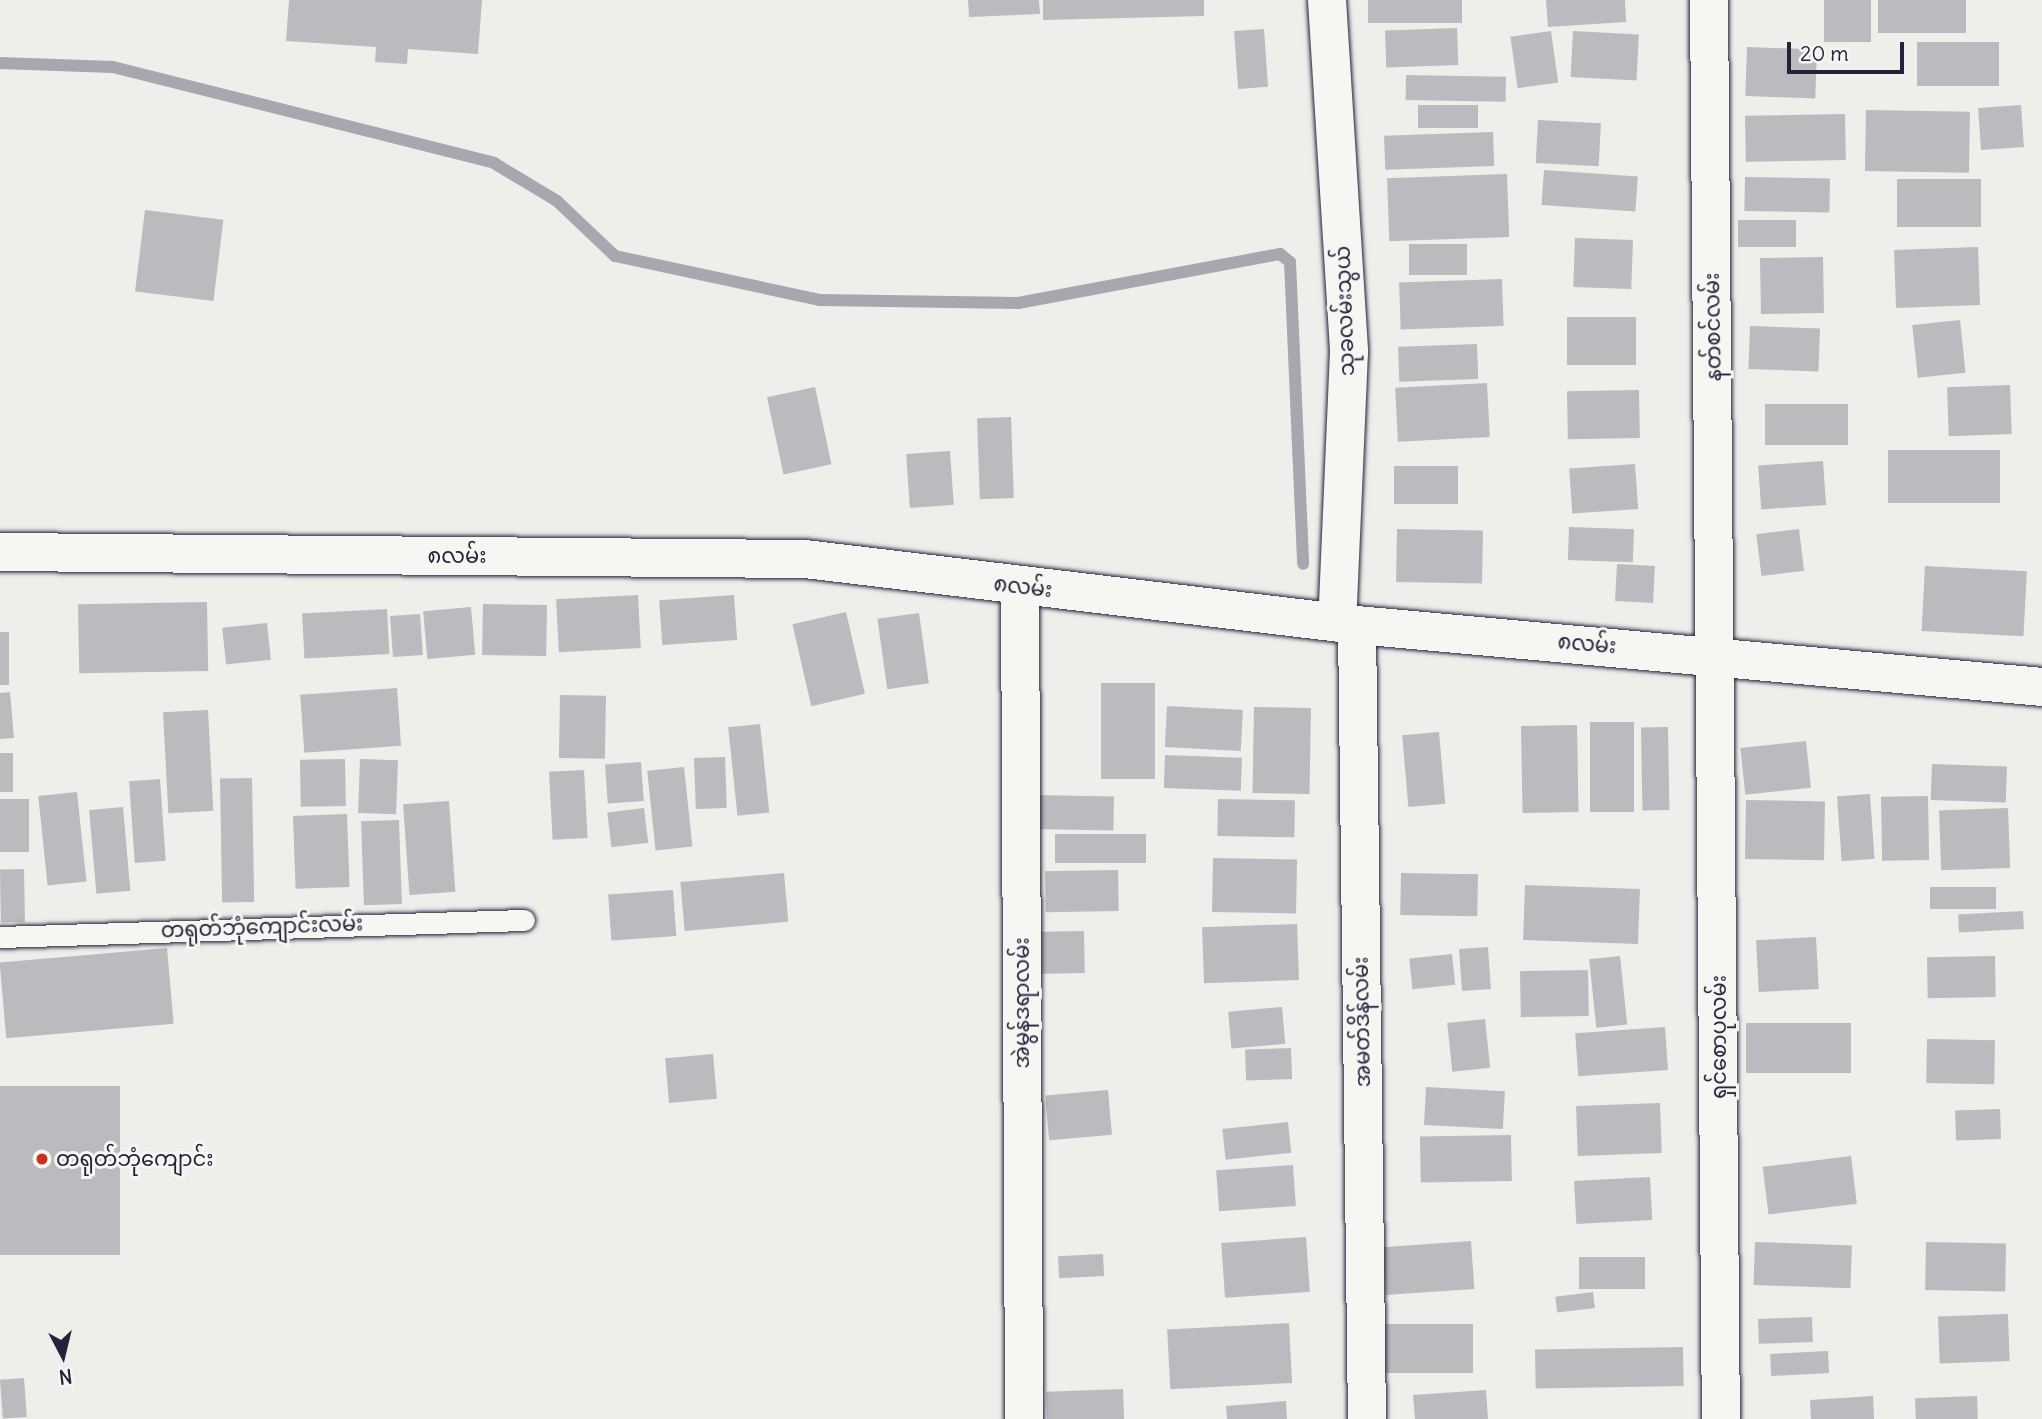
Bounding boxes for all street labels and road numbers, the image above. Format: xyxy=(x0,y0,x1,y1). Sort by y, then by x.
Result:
street label: သုခလမ်းသွယ် xyxy=(1330,245,1360,377)
street label: နတ်စင်လမ်း xyxy=(1699,273,1727,381)
street label: ၈လမ်း xyxy=(428,543,486,569)
street label: ၈လမ်း xyxy=(992,571,1054,603)
street label: ၈လမ်း xyxy=(1557,629,1617,659)
street label: တရုတ်ဘုံကျောင်းလမ်း xyxy=(160,911,364,943)
street label: အဲမွန်ဒရာလမ်း xyxy=(1009,937,1035,1069)
street label: အမတ်ဒိန်လမ်း xyxy=(1348,956,1376,1088)
street label: ရှင်စောပုလမ်း xyxy=(1706,975,1732,1099)

